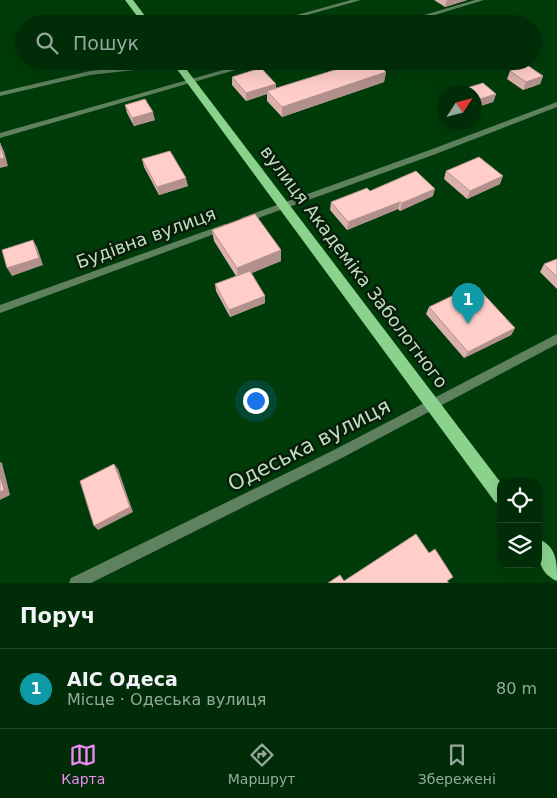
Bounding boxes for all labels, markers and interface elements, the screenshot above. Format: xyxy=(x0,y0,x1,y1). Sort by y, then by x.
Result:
search box xyxy=(15,15,542,70)
icon: search xyxy=(33,29,61,57)
text: Пошук xyxy=(73,32,139,54)
north arrow xyxy=(437,85,482,130)
street label: вулиця Академіка Заболотного xyxy=(256,141,453,392)
street label: Будівна вулиця xyxy=(73,203,219,273)
pin: 1 xyxy=(452,283,484,324)
your location xyxy=(243,388,269,414)
street label: Одеська вулиця xyxy=(224,394,394,496)
map controls xyxy=(497,478,542,568)
button: locate xyxy=(497,478,542,523)
button: layers xyxy=(497,523,542,568)
text: Поруч xyxy=(20,604,95,628)
text: АІС Одеса xyxy=(67,668,178,690)
text: 1 xyxy=(30,679,42,698)
text: 80 m xyxy=(496,679,537,698)
text: Місце · Одеська вулиця xyxy=(67,690,266,709)
tab: Карта xyxy=(61,741,105,787)
tab: Маршрут xyxy=(228,741,295,787)
tab: Збережені xyxy=(418,741,496,787)

